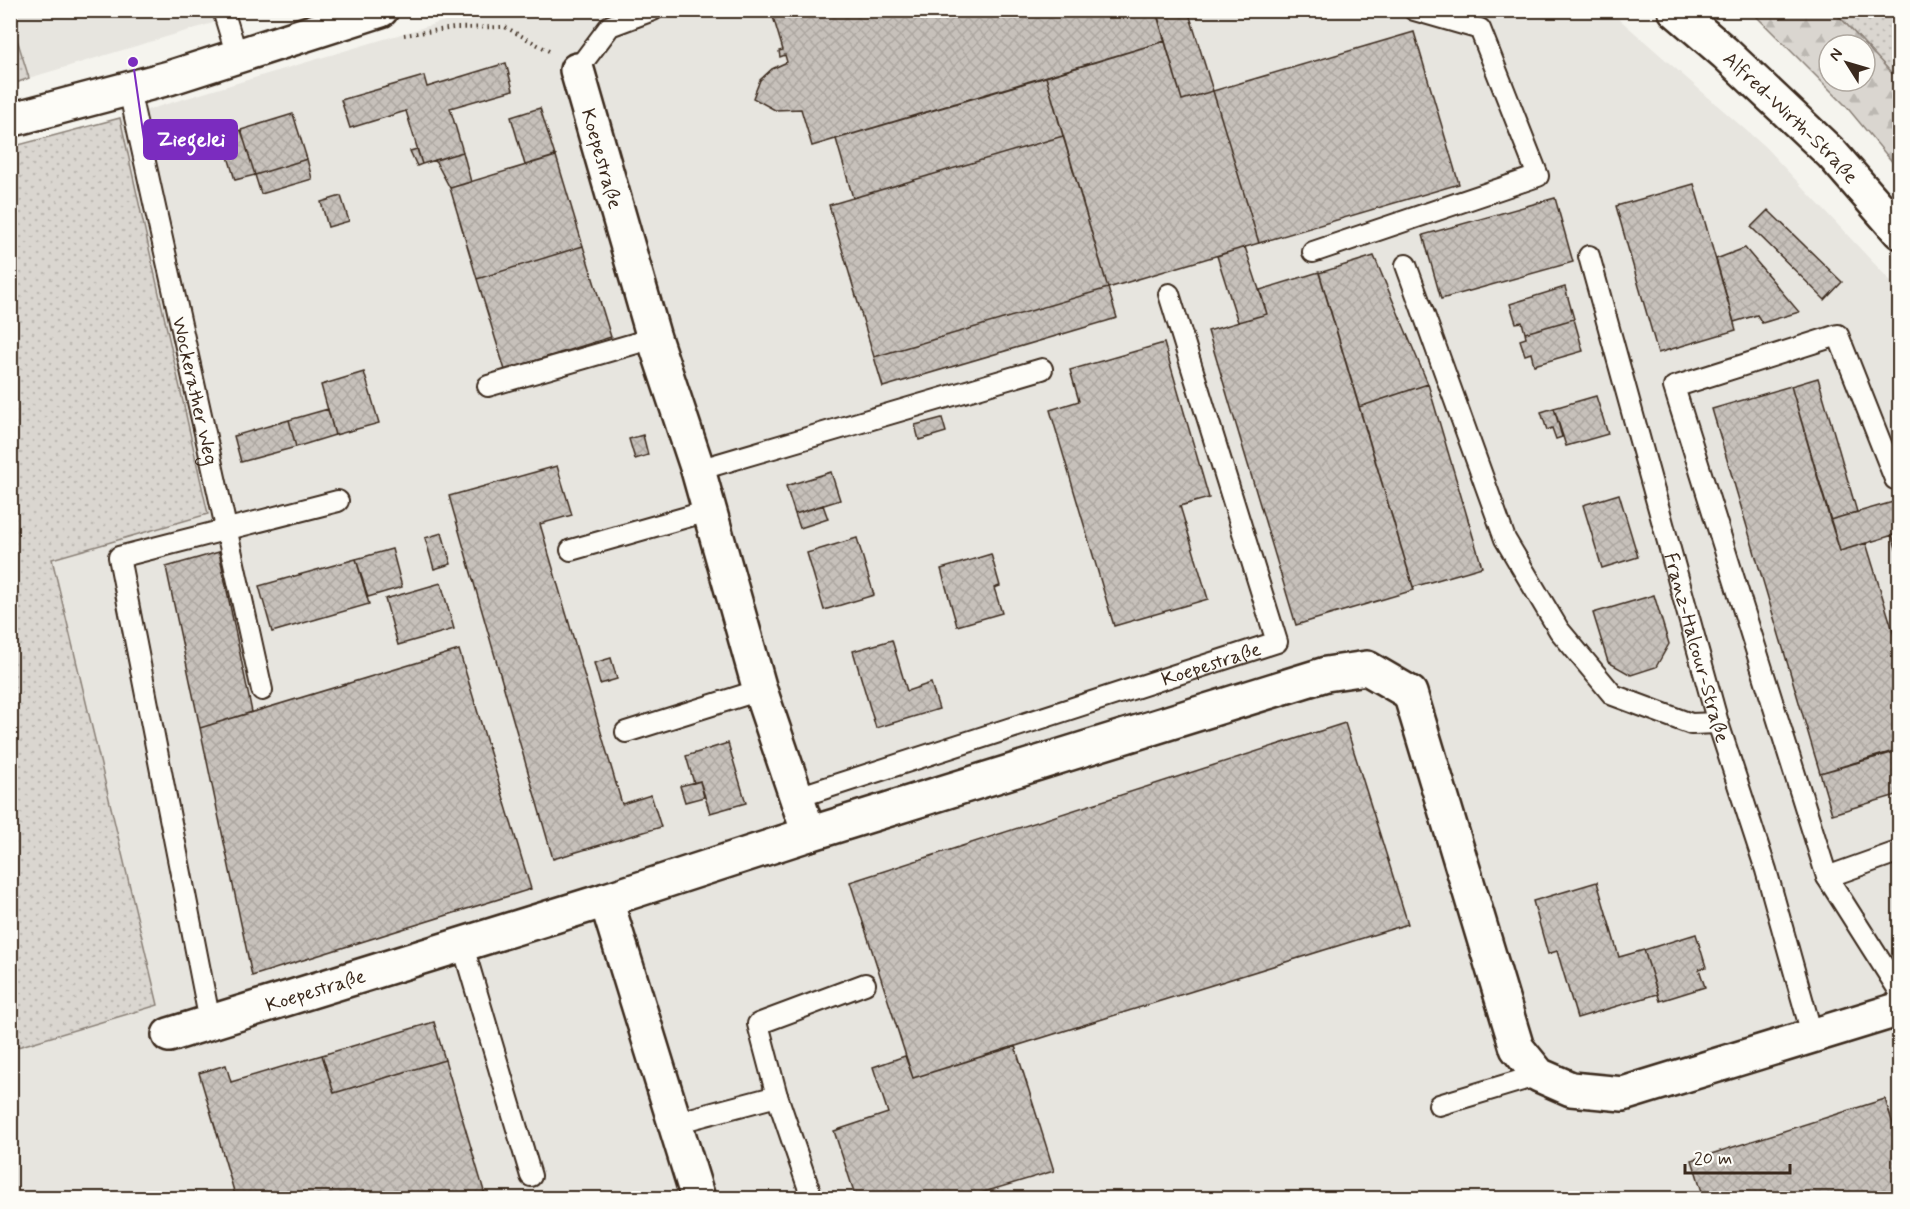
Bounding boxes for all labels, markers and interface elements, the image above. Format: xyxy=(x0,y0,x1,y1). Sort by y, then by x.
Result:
north arrow xyxy=(1817,33,1877,93)
text: N xyxy=(1825,44,1848,65)
street label: Alfred-Wirth-Straße xyxy=(1716,46,1864,190)
street label: Koepestraße xyxy=(574,105,628,212)
callout: Ziegelei xyxy=(144,120,237,159)
text: Ziegelei xyxy=(157,126,226,156)
street label: Wockerather Weg xyxy=(165,314,224,468)
street label: Franz-Halcour-Straße xyxy=(1657,550,1736,746)
street label: Koepestraße xyxy=(1158,636,1265,694)
street label: Koepestraße xyxy=(262,963,369,1019)
scale bar xyxy=(1685,1137,1790,1175)
text: 20 m xyxy=(1694,1147,1732,1171)

